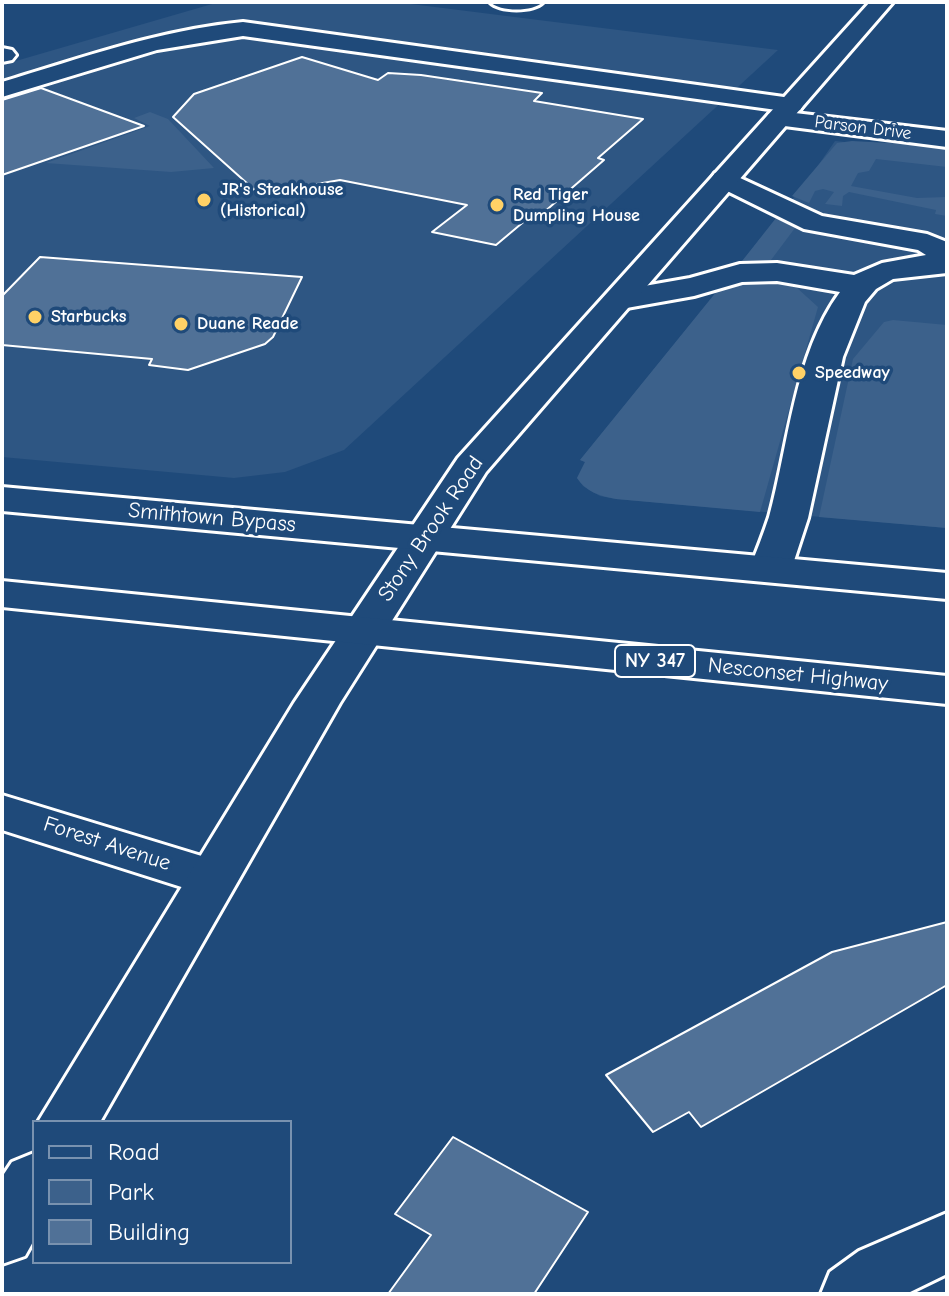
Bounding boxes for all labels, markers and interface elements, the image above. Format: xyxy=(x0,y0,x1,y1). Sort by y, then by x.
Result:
street label: Parson Drive xyxy=(813,111,913,145)
place label: JR's Steakhouse (Historical) xyxy=(220,179,343,222)
place label: Red Tiger Dumpling House xyxy=(513,184,640,226)
marker: JR's Steakhouse (Historical) xyxy=(195,191,213,209)
marker: Red Tiger Dumpling House xyxy=(488,196,506,214)
place label: Starbucks xyxy=(51,306,126,328)
marker: Starbucks xyxy=(26,308,44,326)
place label: Duane Reade xyxy=(197,313,298,335)
marker: Duane Reade xyxy=(172,315,190,333)
place label: Speedway xyxy=(815,362,890,384)
marker: Speedway xyxy=(790,364,808,382)
street label: Stony Brook Road xyxy=(373,451,489,607)
street label: Smithtown Bypass xyxy=(127,498,297,538)
road number: NY 347 xyxy=(615,645,695,677)
street label: Nesconset Highway xyxy=(707,652,889,698)
street label: Forest Avenue xyxy=(40,811,174,877)
legend xyxy=(32,1120,292,1264)
text: Road xyxy=(108,1138,160,1166)
text: Park xyxy=(108,1178,154,1206)
text: Building xyxy=(108,1218,190,1246)

